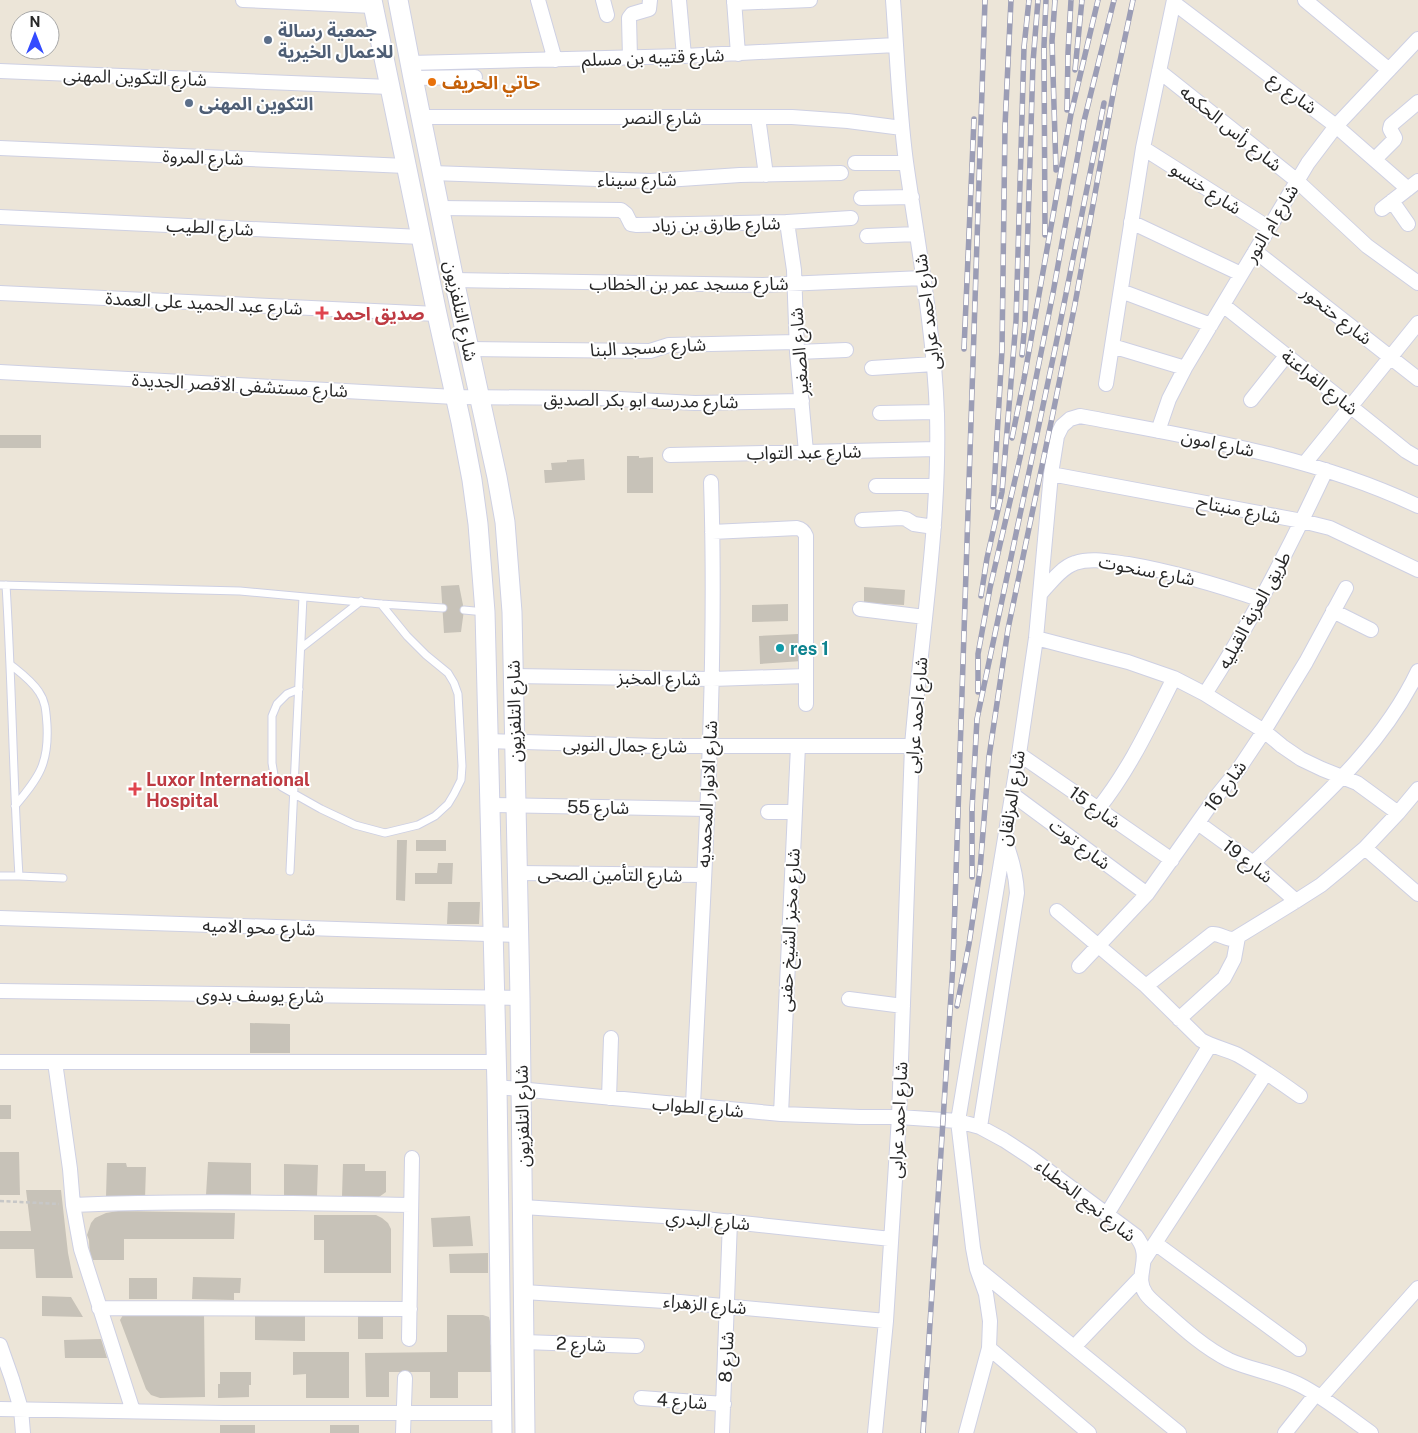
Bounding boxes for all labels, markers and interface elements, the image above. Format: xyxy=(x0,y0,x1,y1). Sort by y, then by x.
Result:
north arrow xyxy=(10,10,60,60)
text: N xyxy=(30,14,40,30)
place label: جمعية رسالة للاعمال الخيرية xyxy=(278,20,393,63)
marker: جمعية رسالة للاعمال الخيرية xyxy=(262,34,274,46)
street label: شارع قتيبه بن مسلم xyxy=(581,44,725,74)
street label: شارع التكوين المهنى xyxy=(63,64,207,94)
street label: شارع رع xyxy=(1262,68,1321,121)
place label: حاتي الحريف xyxy=(442,72,540,97)
marker: حاتي الحريف xyxy=(426,76,438,88)
street label: شارع رأس الحكمه xyxy=(1173,80,1286,179)
place label: التكوين المهنى xyxy=(199,93,313,114)
marker: التكوين المهنى xyxy=(183,97,195,109)
street label: شارع النصر xyxy=(622,107,701,132)
street label: شارع المروة xyxy=(162,145,244,173)
street label: شارع خنسو xyxy=(1165,157,1245,222)
street label: شارع سيناء xyxy=(597,169,677,194)
street label: شارع ام النور xyxy=(1239,180,1306,269)
street label: شارع طارق بن زياد xyxy=(651,212,781,240)
street label: شارع الطيب xyxy=(166,214,254,244)
street label: شارع احمد عرابى xyxy=(909,252,949,371)
street label: شارع التلفزيون xyxy=(436,259,482,364)
street label: شارع مسجد عمر بن الخطاب xyxy=(589,273,789,298)
street label: شارع حتحور xyxy=(1294,280,1376,352)
street label: شارع عبد الحميد على العمدة xyxy=(104,287,303,323)
place label: صديق احمد xyxy=(333,303,424,325)
marker: صديق احمد xyxy=(315,306,329,320)
street label: شارع الصغير xyxy=(785,307,817,398)
street label: شارع مسجد البنا xyxy=(589,333,707,365)
street label: شارع الفراعنة xyxy=(1275,345,1362,422)
street label: شارع مستشفى الاقصر الجديدة xyxy=(131,369,349,405)
street label: شارع مدرسه ابو بكر الصديق xyxy=(543,388,739,416)
street label: شارع امون xyxy=(1179,425,1256,465)
street label: شارع عبد التواب xyxy=(746,440,862,468)
street label: شارع منبتاح xyxy=(1195,491,1283,531)
street label: طريق العزبة القبليه xyxy=(1213,548,1296,673)
street label: شارع سنحوت xyxy=(1096,550,1197,594)
place label: res 1 xyxy=(790,638,829,659)
marker: res 1 xyxy=(774,642,786,654)
street label: شارع احمد عرابى xyxy=(900,656,936,774)
street label: شارع التلفزيون xyxy=(503,660,529,762)
street label: شارع المخبز xyxy=(616,667,701,693)
street label: شارع الانوار المحمديه xyxy=(693,720,725,869)
street label: شارع جمال النوبى xyxy=(563,733,687,761)
street label: شارع المزلقان xyxy=(993,749,1033,848)
street label: شارع 16 xyxy=(1199,756,1254,818)
place label: Luxor International Hospital xyxy=(146,769,310,811)
marker: Luxor International Hospital xyxy=(128,782,142,796)
street label: شارع 15 xyxy=(1063,782,1125,836)
street label: شارع 55 xyxy=(566,796,629,822)
street label: شارع توت xyxy=(1043,814,1115,877)
street label: شارع 19 xyxy=(1216,835,1277,890)
street label: شارع مخبز الشيخ حفنى xyxy=(774,848,808,1013)
street label: شارع التأمين الصحى xyxy=(537,862,683,890)
street label: شارع محو الاميه xyxy=(202,915,316,943)
street label: شارع يوسف بدوى xyxy=(196,983,324,1011)
street label: شارع احمد عرابى xyxy=(884,1061,916,1179)
street label: شارع التلفزيون xyxy=(511,1065,537,1167)
street label: شارع الطواب xyxy=(651,1093,745,1125)
street label: شارع نجع الخطباء xyxy=(1029,1154,1140,1249)
street label: شارع البدري xyxy=(665,1206,751,1238)
street label: شارع الزهراء xyxy=(662,1290,748,1322)
street label: شارع 8 xyxy=(715,1331,741,1383)
street label: شارع 2 xyxy=(555,1333,606,1359)
street label: شارع 4 xyxy=(656,1389,708,1417)

